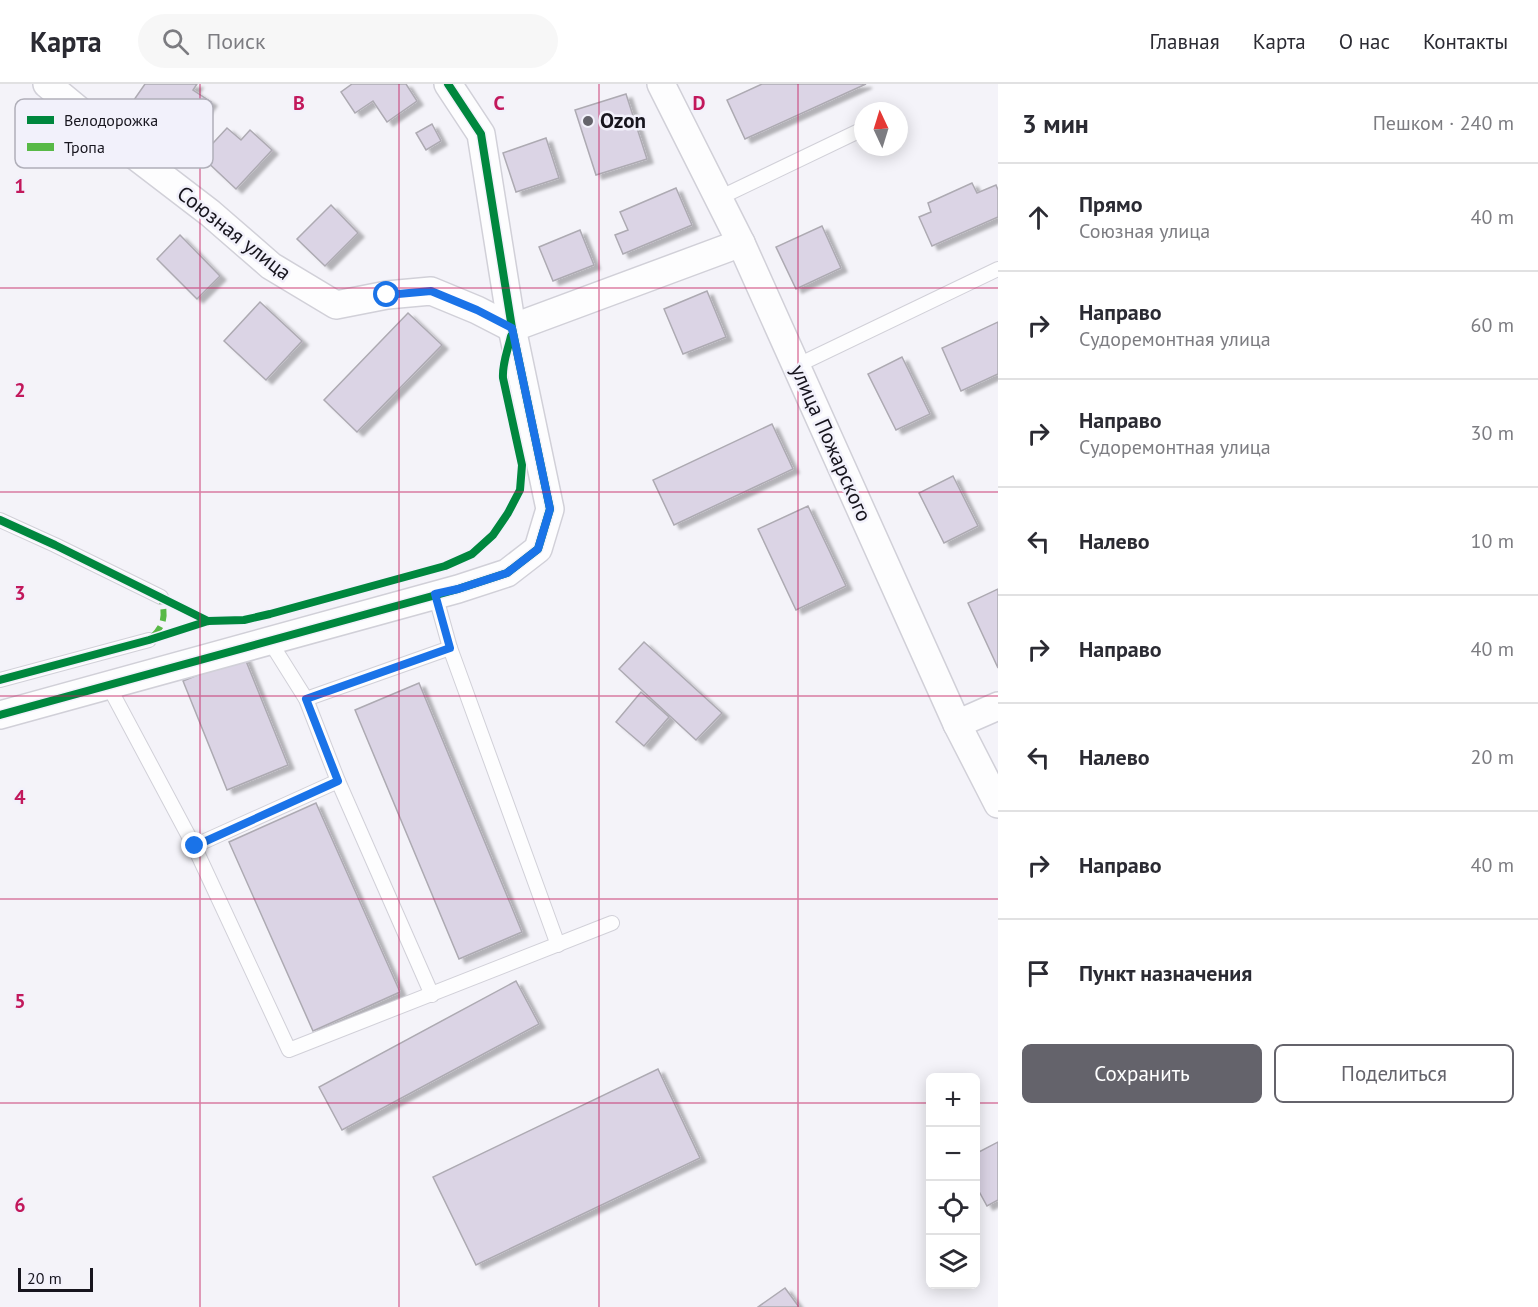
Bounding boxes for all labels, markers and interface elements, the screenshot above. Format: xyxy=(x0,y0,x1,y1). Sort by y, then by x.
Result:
search box xyxy=(138,14,558,68)
text: Карта xyxy=(30,23,102,60)
icon: search xyxy=(159,25,192,58)
text: Поиск xyxy=(207,27,266,55)
text: Главная xyxy=(1149,28,1220,55)
text: Карта xyxy=(1253,28,1306,55)
text: О нас xyxy=(1339,28,1390,55)
text: Контакты xyxy=(1423,28,1508,55)
text: B xyxy=(293,90,305,116)
text: C xyxy=(493,90,505,116)
text: D xyxy=(693,90,706,116)
legend xyxy=(15,99,213,168)
north arrow xyxy=(854,102,908,156)
place label: Ozon xyxy=(600,107,646,134)
text: 3 мин xyxy=(1022,107,1089,140)
text: Велодорожка xyxy=(64,110,158,130)
text: Пешком · 240 m xyxy=(1373,110,1514,136)
marker: Ozon xyxy=(581,114,595,128)
text: Тропа xyxy=(64,137,105,157)
text: 1 xyxy=(14,173,26,199)
street label: Союзная улица xyxy=(172,180,297,286)
text: Прямо xyxy=(1079,190,1142,218)
icon: ahead xyxy=(1022,201,1055,234)
text: 40 m xyxy=(1471,204,1514,230)
text: Союзная улица xyxy=(1079,218,1210,244)
route start xyxy=(373,281,399,307)
text: Направо xyxy=(1079,298,1162,326)
icon: right xyxy=(1022,309,1055,342)
text: 60 m xyxy=(1471,312,1514,338)
text: Судоремонтная улица xyxy=(1079,326,1271,352)
street label: улица Пожарского xyxy=(785,360,878,525)
text: 2 xyxy=(14,377,26,403)
text: Направо xyxy=(1079,406,1162,434)
icon: right xyxy=(1022,417,1055,450)
text: 30 m xyxy=(1471,420,1514,446)
text: Судоремонтная улица xyxy=(1079,434,1271,460)
icon: left xyxy=(1022,525,1055,558)
text: Налево xyxy=(1079,527,1150,555)
text: 10 m xyxy=(1471,528,1514,554)
text: 3 xyxy=(14,580,26,606)
icon: right xyxy=(1022,633,1055,666)
text: Направо xyxy=(1079,635,1162,663)
text: 40 m xyxy=(1471,636,1514,662)
icon: left xyxy=(1022,741,1055,774)
text: Налево xyxy=(1079,743,1150,771)
text: 20 m xyxy=(1471,744,1514,770)
text: 4 xyxy=(14,784,26,810)
route end xyxy=(181,832,207,858)
icon: right xyxy=(1022,849,1055,882)
text: Направо xyxy=(1079,851,1162,879)
text: 40 m xyxy=(1471,852,1514,878)
icon: arrive xyxy=(1022,957,1055,990)
text: Пункт назначения xyxy=(1079,959,1252,987)
text: 5 xyxy=(14,988,26,1014)
button: Сохранить xyxy=(1022,1044,1262,1103)
button: Поделиться xyxy=(1274,1044,1514,1103)
map controls xyxy=(926,1073,980,1289)
button: + xyxy=(926,1073,980,1127)
button: − xyxy=(926,1127,980,1181)
button: locate xyxy=(926,1181,980,1235)
text: 6 xyxy=(14,1192,26,1218)
button: layers xyxy=(926,1235,980,1289)
scale bar xyxy=(18,1265,93,1292)
text: 20 m xyxy=(27,1268,62,1288)

